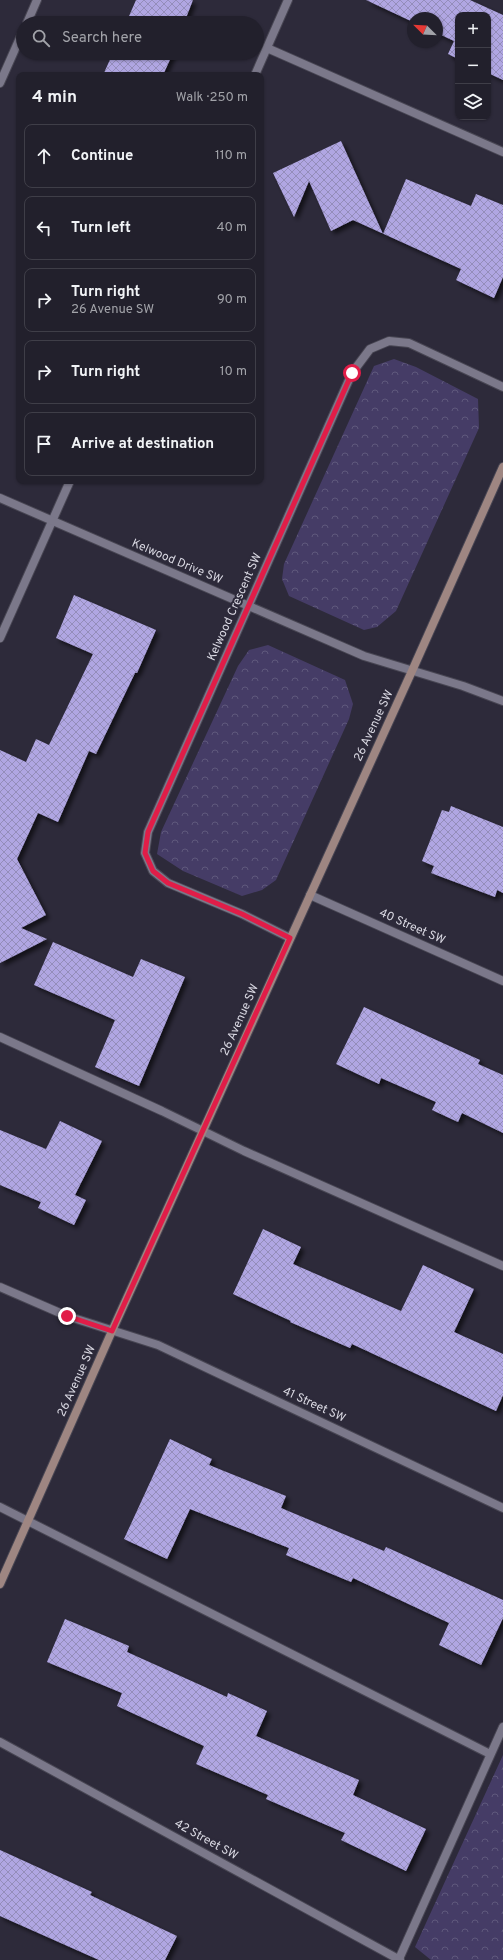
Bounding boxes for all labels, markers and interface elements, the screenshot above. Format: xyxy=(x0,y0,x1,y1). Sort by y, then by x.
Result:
north arrow xyxy=(407,12,443,48)
map controls xyxy=(455,12,491,120)
button: + xyxy=(455,12,491,48)
search box xyxy=(16,16,264,60)
icon: search xyxy=(30,27,52,49)
text: Search here xyxy=(62,29,142,48)
button: − xyxy=(455,48,491,84)
button: layers xyxy=(455,84,491,120)
text: 4 min xyxy=(32,87,77,109)
text: Walk · 250 m xyxy=(176,90,248,106)
icon: ahead xyxy=(33,145,55,167)
text: Continue xyxy=(71,147,133,166)
text: 110 m xyxy=(215,148,247,164)
icon: left xyxy=(33,217,55,239)
text: Turn left xyxy=(71,219,131,238)
text: 40 m xyxy=(217,220,247,236)
text: Turn right xyxy=(71,283,140,302)
icon: right xyxy=(33,289,55,311)
text: 90 m xyxy=(217,292,247,308)
text: 26 Avenue SW xyxy=(71,302,154,318)
icon: right xyxy=(33,361,55,383)
text: Turn right xyxy=(71,363,140,382)
text: 10 m xyxy=(220,364,247,380)
route start xyxy=(343,364,361,382)
icon: arrive xyxy=(33,433,55,455)
text: Arrive at destination xyxy=(71,435,214,454)
street label: Kelwood Drive SW xyxy=(129,536,225,588)
street label: Kelwood Crescent SW xyxy=(204,550,266,664)
street label: 26 Avenue SW xyxy=(351,688,397,764)
street label: 40 Street SW xyxy=(376,905,448,949)
street label: 26 Avenue SW xyxy=(217,982,263,1058)
route end xyxy=(58,1307,76,1325)
street label: 26 Avenue SW xyxy=(54,1343,100,1419)
street label: 41 Street SW xyxy=(280,1383,348,1427)
street label: 42 Street SW xyxy=(171,1816,241,1864)

